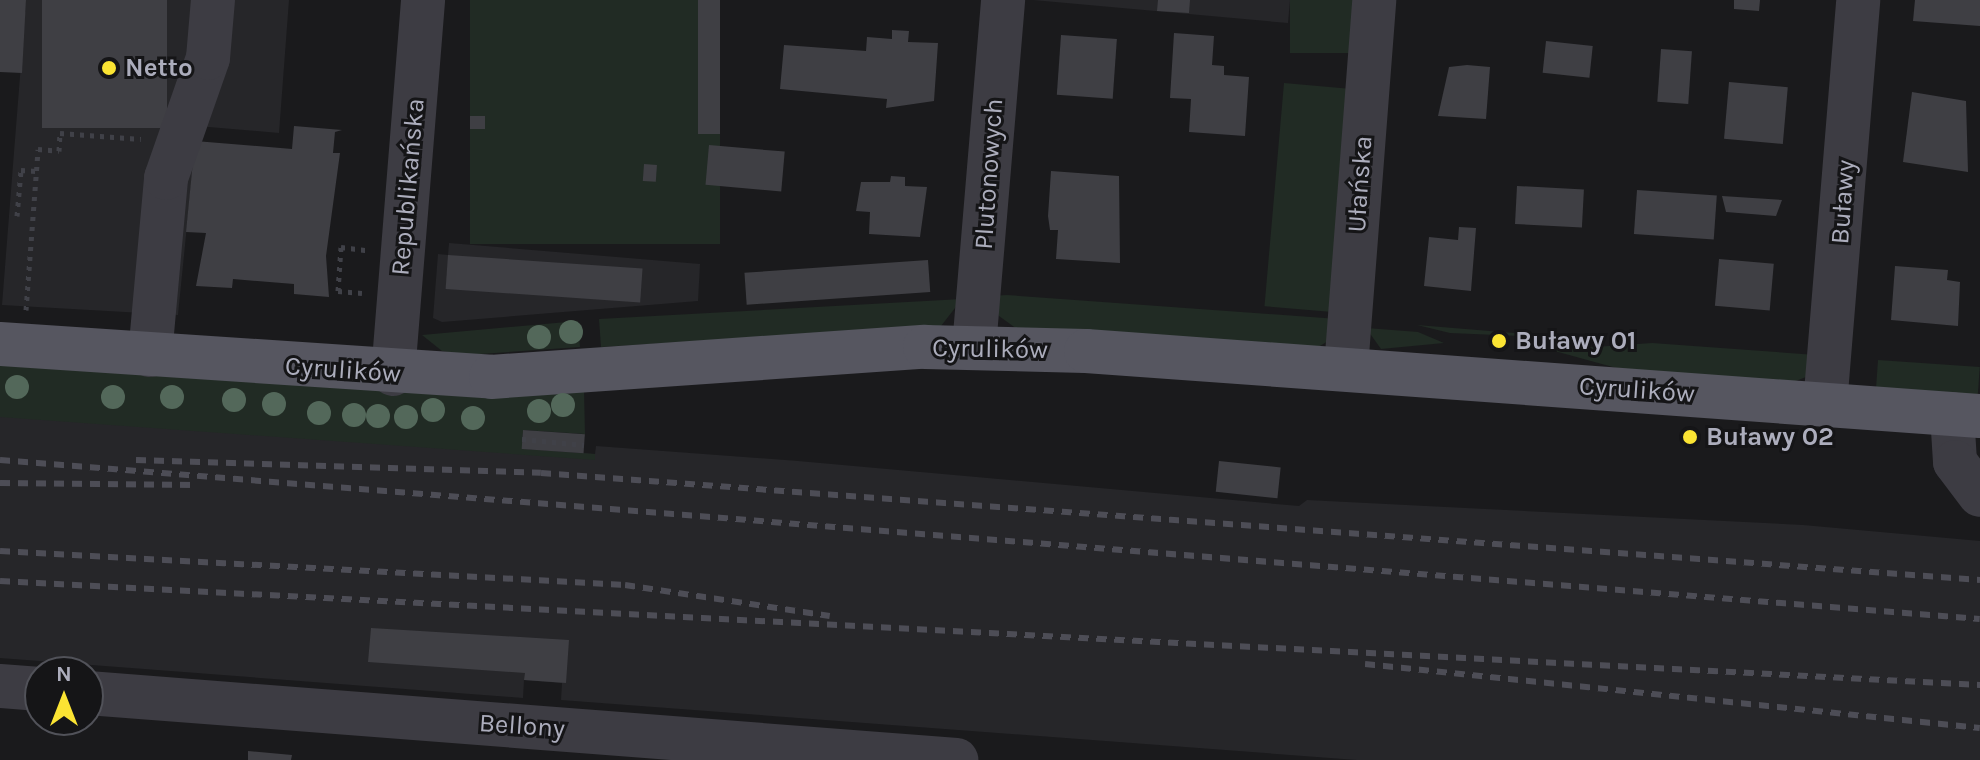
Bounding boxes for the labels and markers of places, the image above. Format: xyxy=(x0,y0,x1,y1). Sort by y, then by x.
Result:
place label: Netto xyxy=(125,52,193,84)
marker: Netto xyxy=(100,59,118,77)
place label: Buławy 01 xyxy=(1515,325,1636,357)
marker: Buławy 01 xyxy=(1490,332,1508,350)
place label: Buławy 02 xyxy=(1706,421,1834,453)
marker: Buławy 02 xyxy=(1681,428,1699,446)

